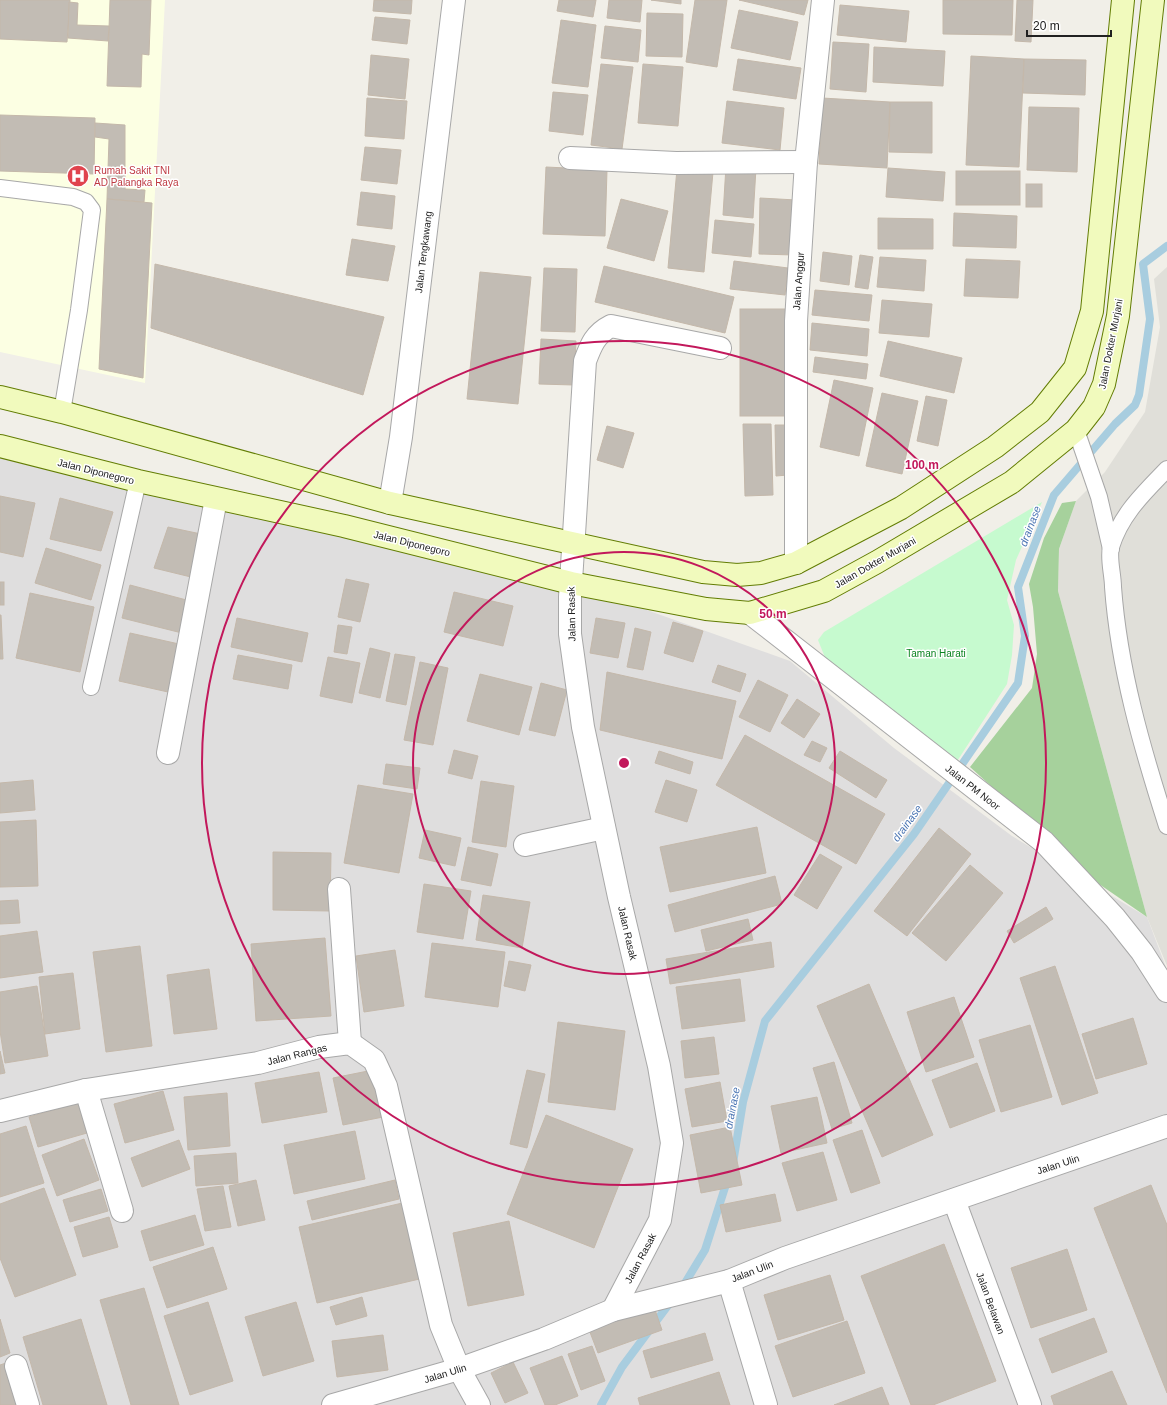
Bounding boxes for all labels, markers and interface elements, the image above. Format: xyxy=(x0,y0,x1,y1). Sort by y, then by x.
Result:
scale bar xyxy=(1027,12,1111,38)
text: 20 m xyxy=(1033,19,1060,33)
hospital icon: Rumah Sakit TNI AD Palangka Raya xyxy=(65,163,91,189)
place label: Rumah Sakit TNI AD Palangka Raya xyxy=(94,165,179,188)
street label: Jalan Tengkawang xyxy=(413,210,434,294)
street label: Jalan Anggur xyxy=(791,251,806,311)
street label: Jalan Dokter Murjani xyxy=(1096,298,1125,390)
street label: Jalan Diponegoro xyxy=(57,457,136,486)
text: 100 m xyxy=(905,458,939,472)
water label: drainase xyxy=(1017,504,1043,548)
street label: Jalan Diponegoro xyxy=(373,529,452,558)
street label: Jalan Dokter Murjani xyxy=(833,535,918,590)
street label: Jalan Rasak xyxy=(566,585,577,642)
text: 50 m xyxy=(759,607,787,621)
park label: Taman Harati xyxy=(906,648,966,659)
centre of rings xyxy=(617,756,631,770)
street label: Jalan PM Noor xyxy=(943,763,1003,812)
water label: drainase xyxy=(890,802,924,844)
street label: Jalan Rasak xyxy=(616,905,639,962)
street label: Jalan Rangas xyxy=(266,1042,328,1067)
water label: drainase xyxy=(722,1086,742,1130)
street label: Jalan Ulin xyxy=(1036,1152,1081,1176)
street label: Jalan Rasak xyxy=(623,1230,659,1285)
street label: Jalan Ulin xyxy=(730,1258,775,1284)
street label: Jalan Belawan xyxy=(974,1271,1007,1336)
street label: Jalan Ulin xyxy=(423,1362,468,1385)

